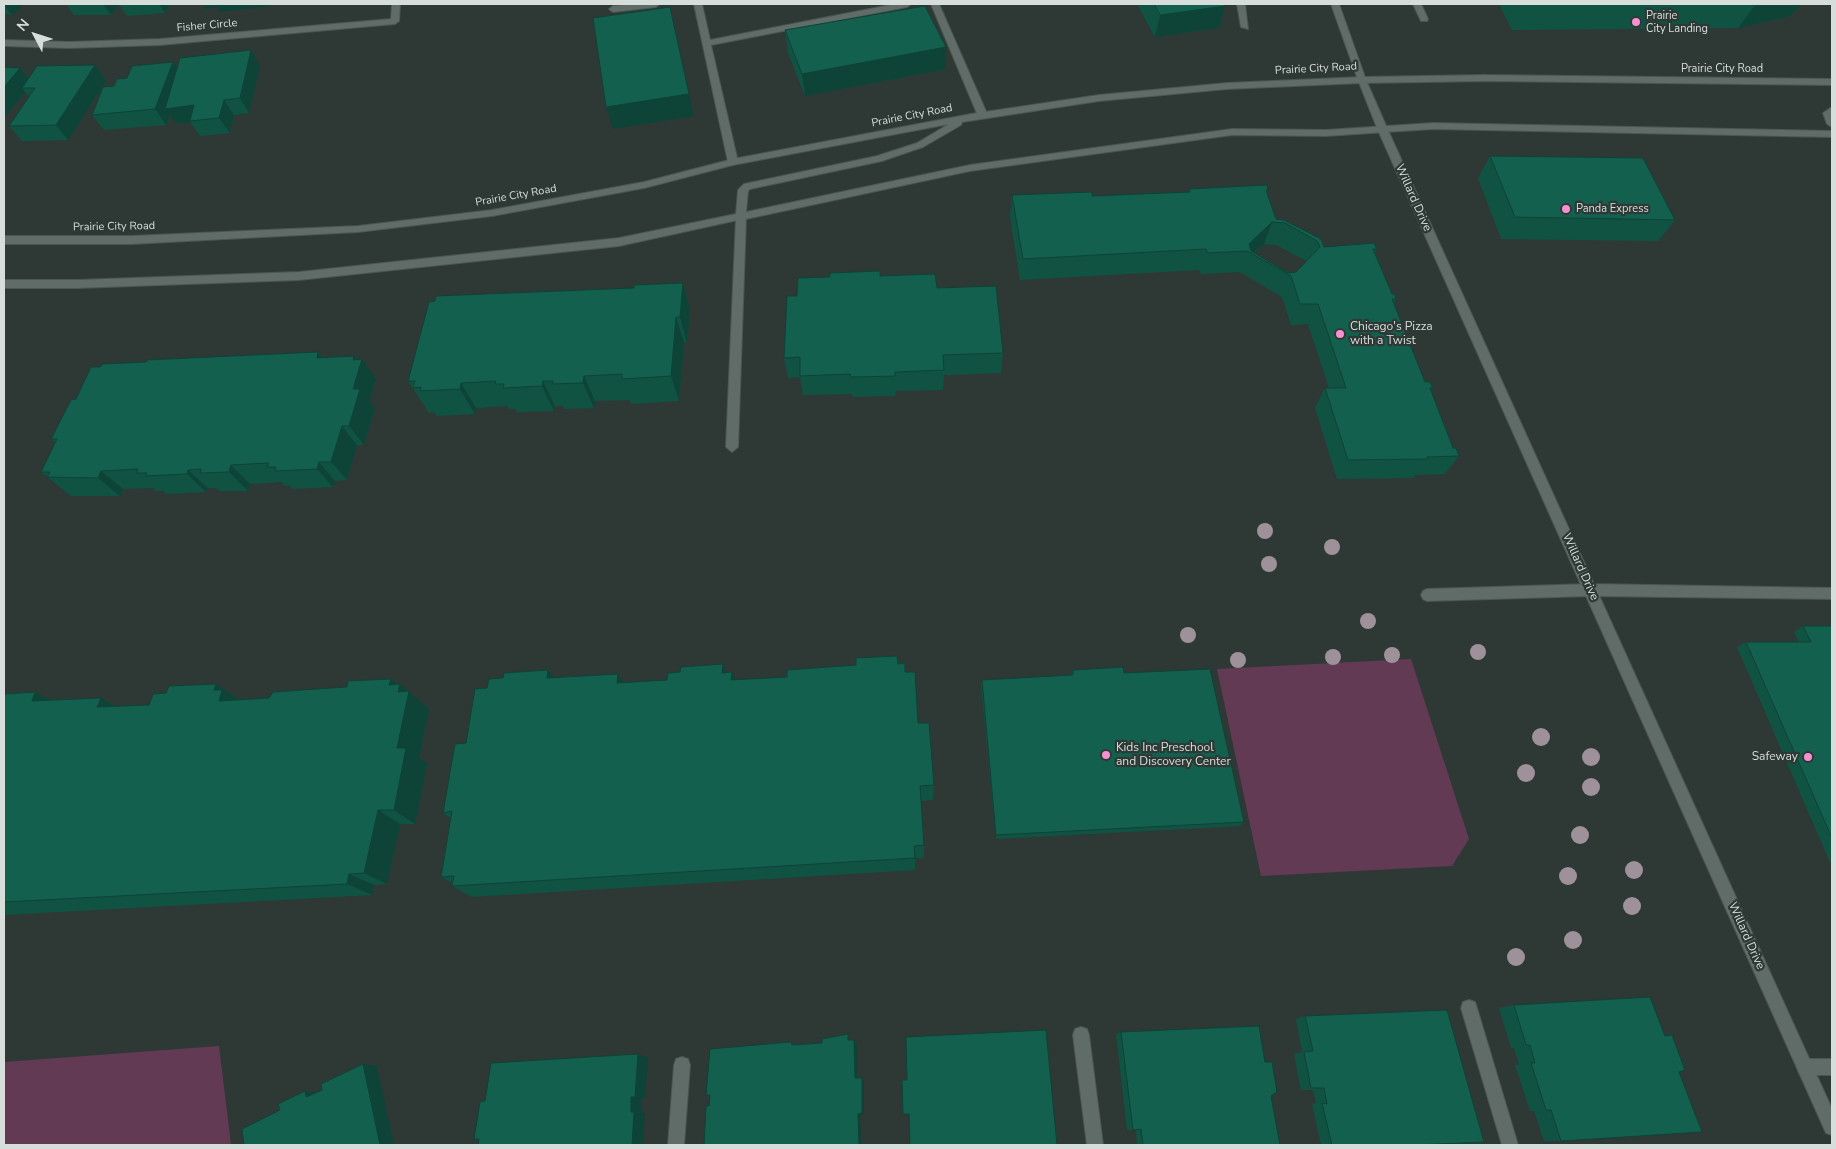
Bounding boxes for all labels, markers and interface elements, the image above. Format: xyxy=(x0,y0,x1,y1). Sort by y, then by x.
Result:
place label: Prairie City Landing xyxy=(1646,9,1708,35)
north arrow xyxy=(10,10,60,60)
text: N xyxy=(12,15,34,35)
marker: Prairie City Landing xyxy=(1630,16,1642,28)
street label: Fisher Circle xyxy=(176,17,238,35)
street label: Prairie City Road xyxy=(1275,60,1357,78)
street label: Prairie City Road xyxy=(1681,62,1763,76)
street label: Prairie City Road xyxy=(870,102,954,130)
street label: Willard Drive xyxy=(1392,162,1434,234)
street label: Prairie City Road xyxy=(474,182,558,210)
place label: Panda Express xyxy=(1576,202,1649,216)
marker: Panda Express xyxy=(1560,203,1572,215)
street label: Prairie City Road xyxy=(73,220,155,234)
place label: Chicago's Pizza with a Twist xyxy=(1350,320,1433,348)
marker: Chicago's Pizza with a Twist xyxy=(1334,328,1346,340)
street label: Willard Drive xyxy=(1559,531,1601,603)
place label: Kids Inc Preschool and Discovery Center xyxy=(1116,741,1231,769)
marker: Kids Inc Preschool and Discovery Center xyxy=(1100,749,1112,761)
place label: Safeway xyxy=(1752,750,1798,764)
marker: Safeway xyxy=(1802,751,1814,763)
street label: Willard Drive xyxy=(1725,900,1767,972)

